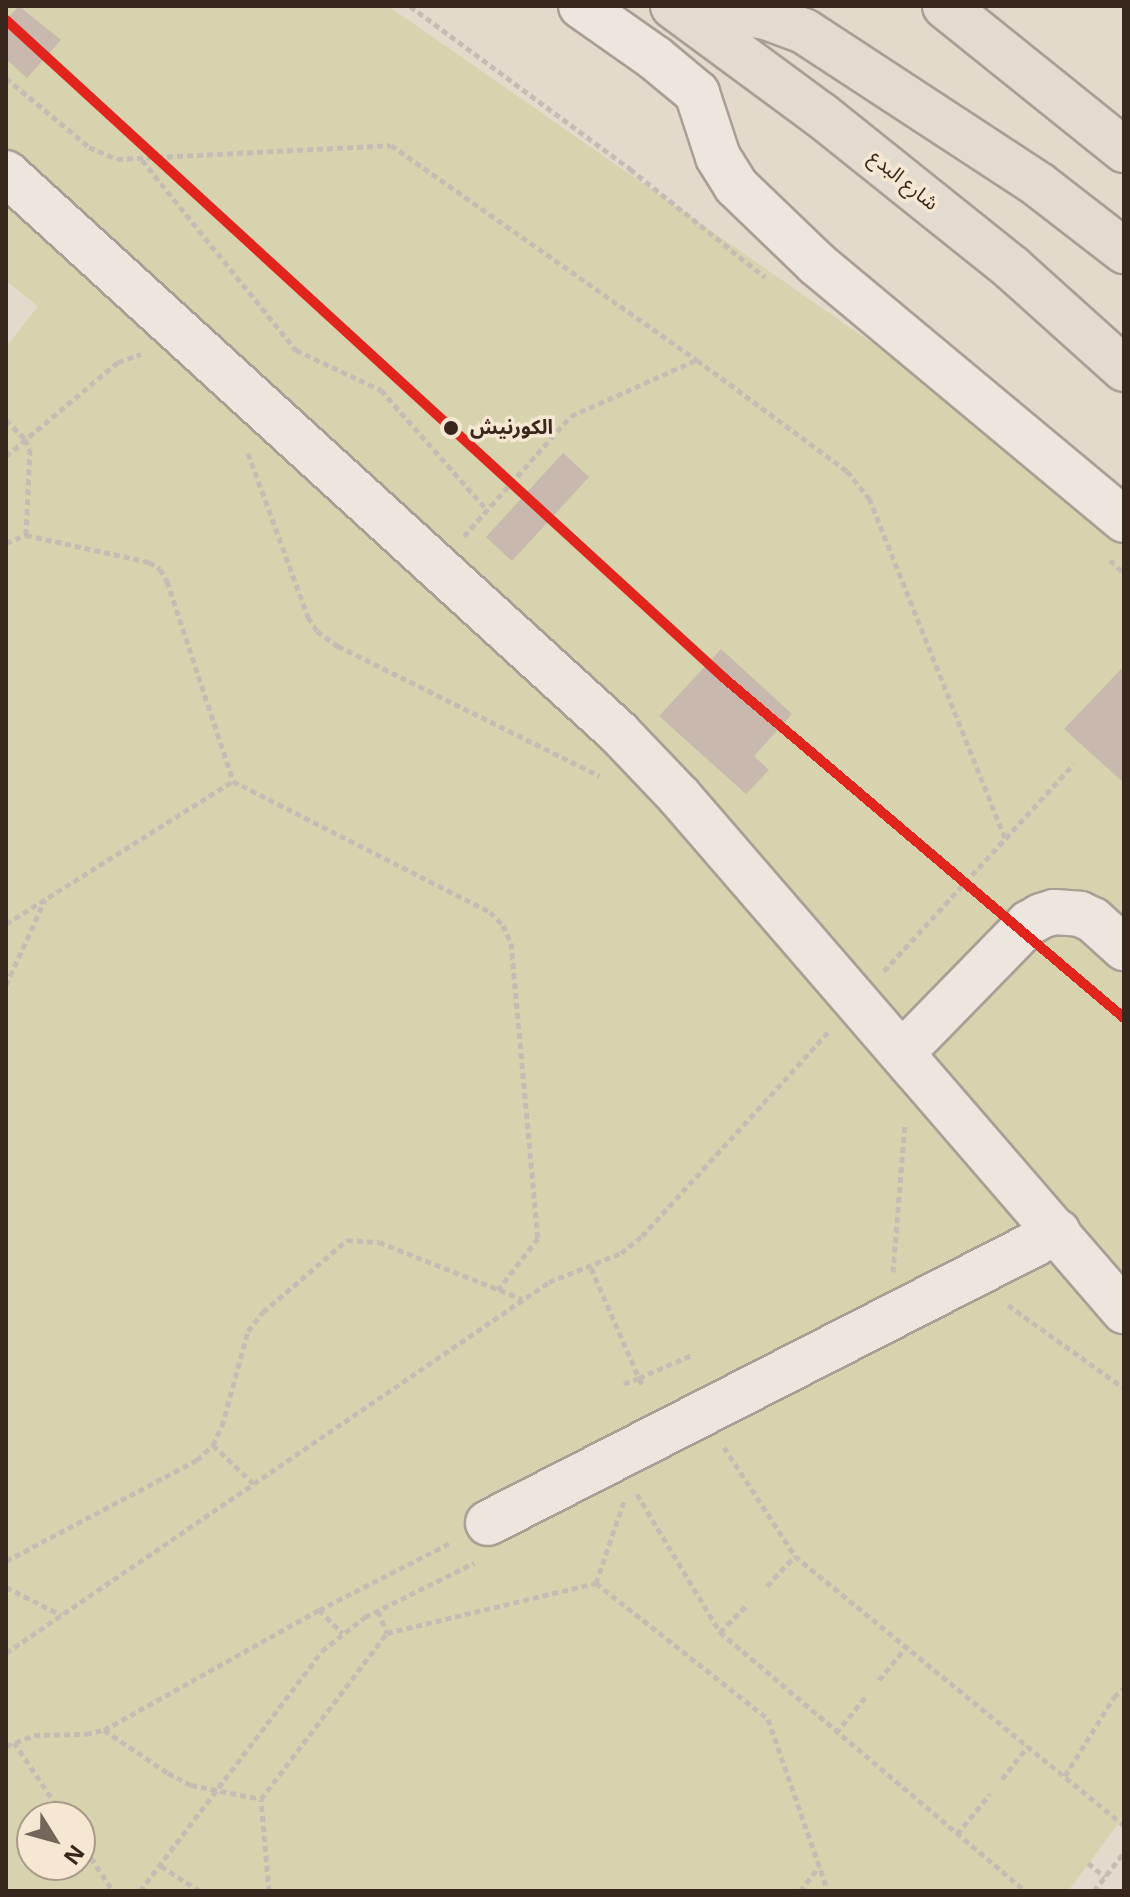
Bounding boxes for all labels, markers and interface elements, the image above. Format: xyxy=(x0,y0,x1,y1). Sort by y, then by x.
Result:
street label: شارع البدع xyxy=(864,146,942,216)
marker: الكورنيش xyxy=(439,416,463,440)
place label: الكورنيش xyxy=(470,416,553,440)
north arrow xyxy=(16,1801,96,1881)
text: N xyxy=(50,1833,97,1875)

